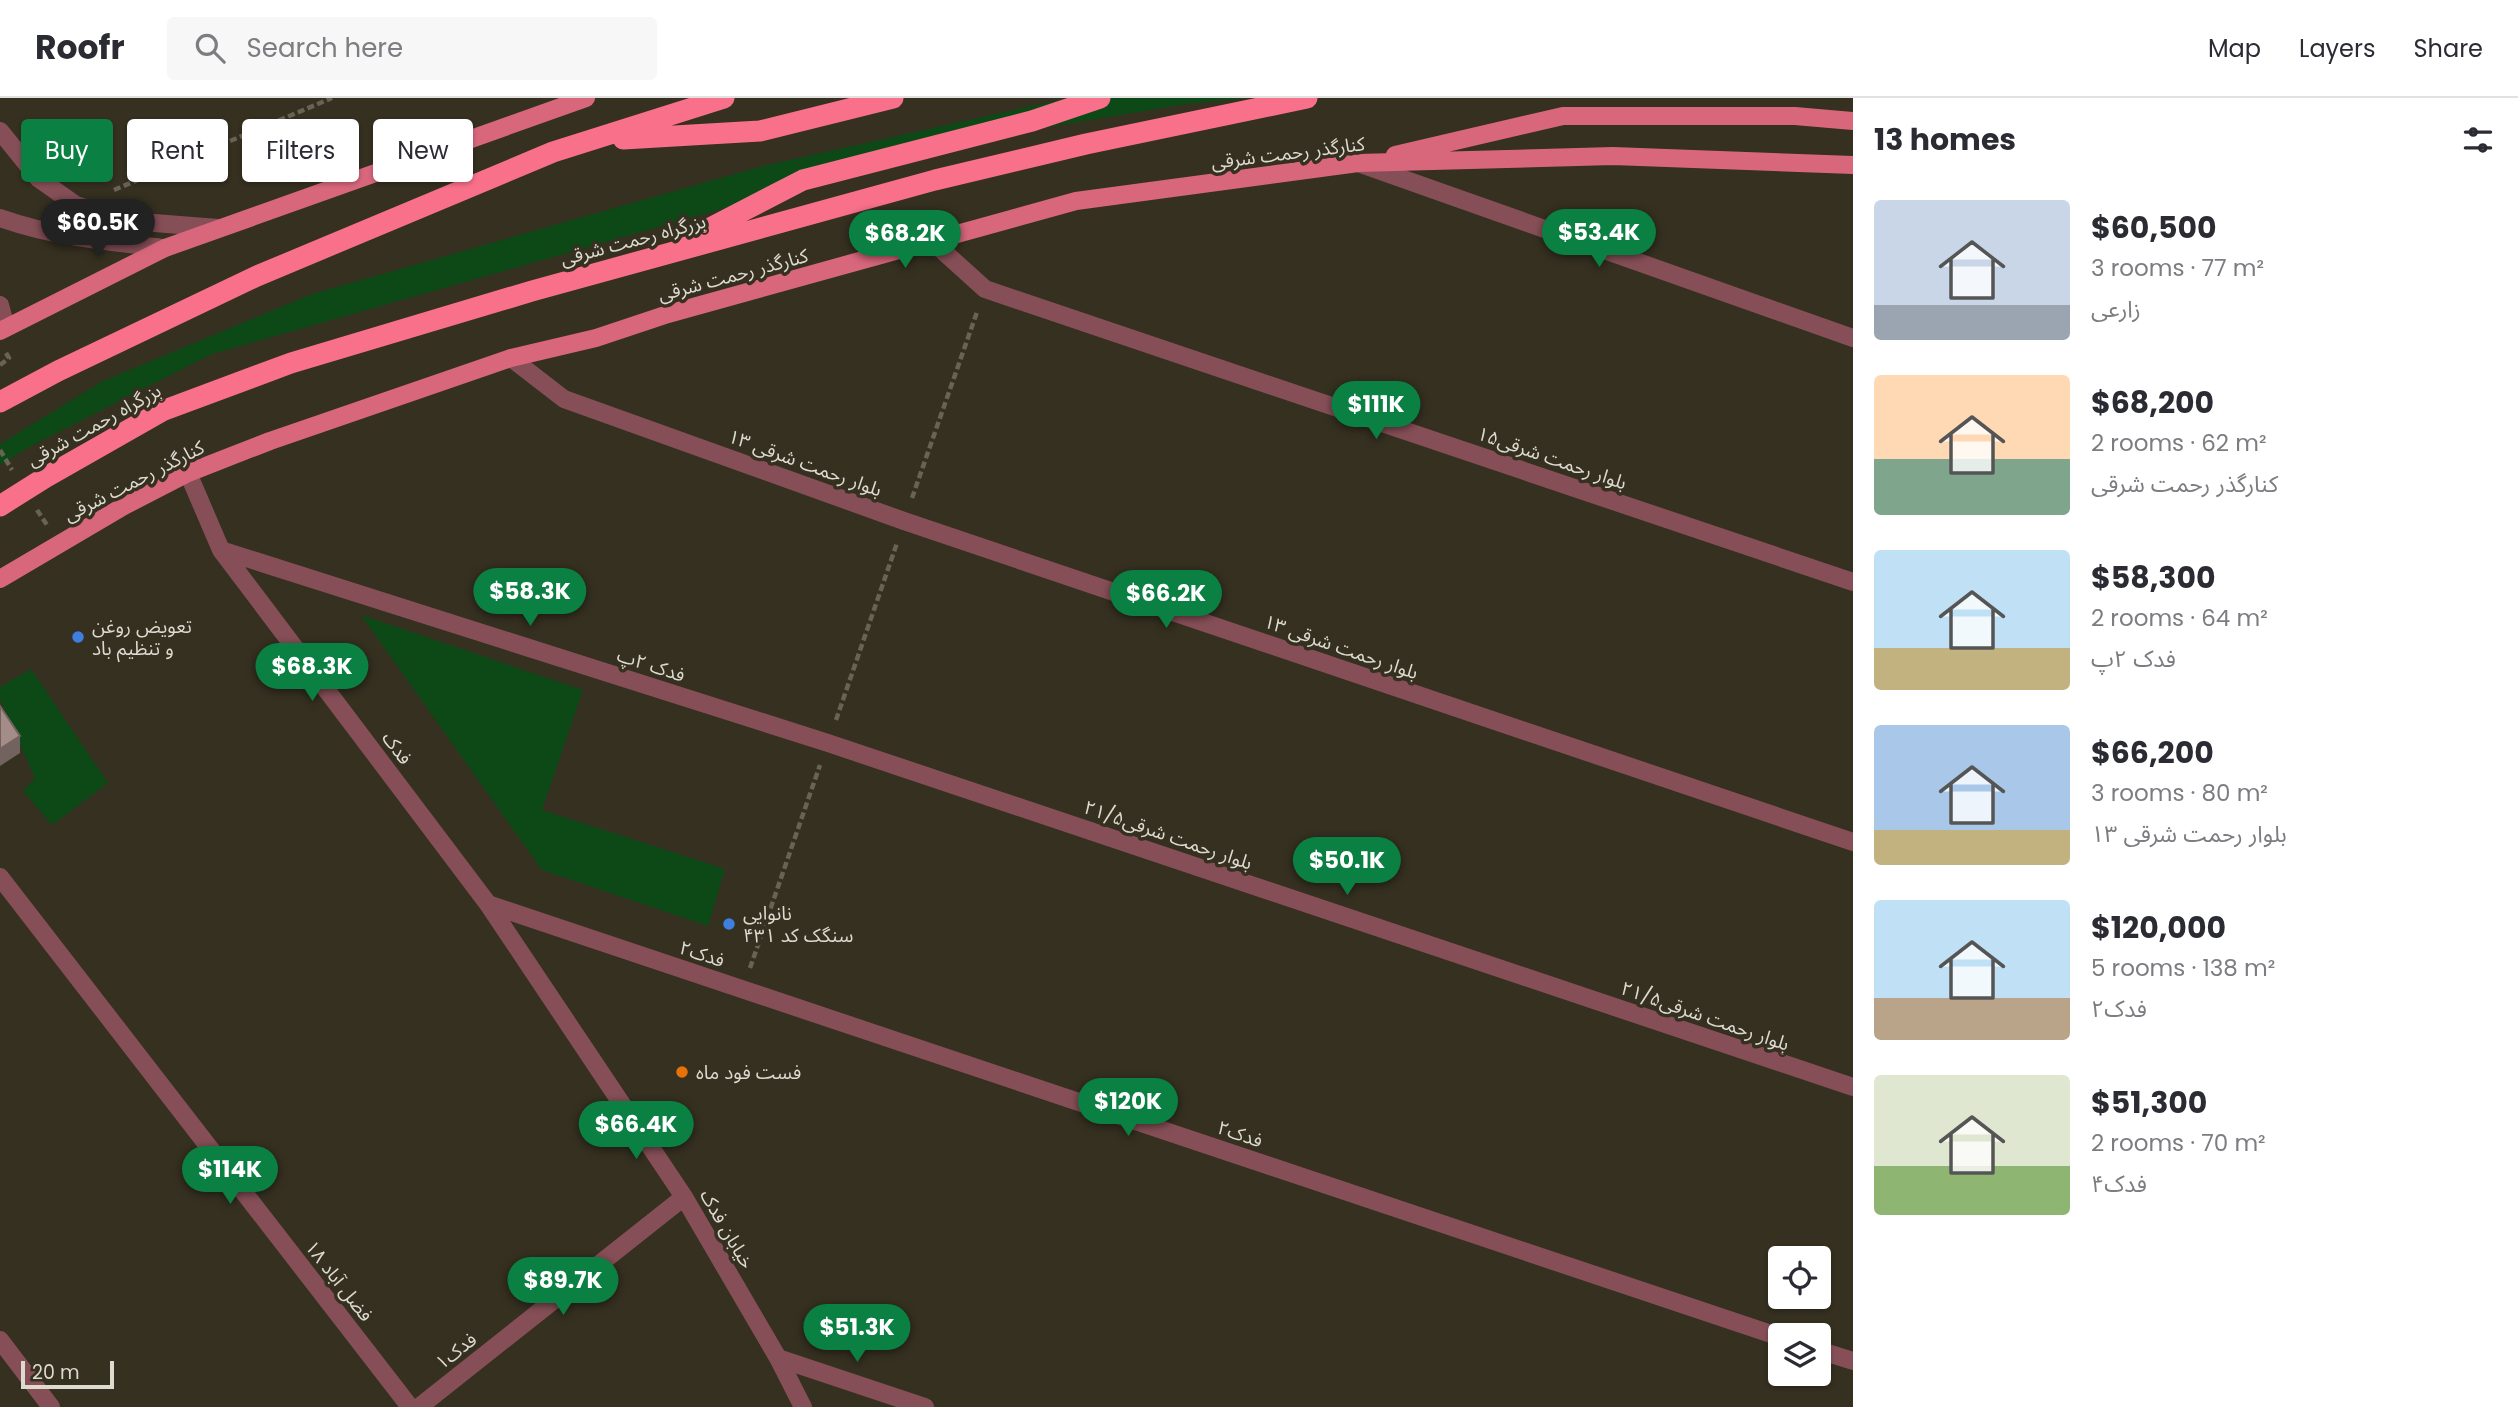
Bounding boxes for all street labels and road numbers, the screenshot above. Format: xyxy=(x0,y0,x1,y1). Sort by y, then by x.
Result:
street label: کنارگذر رحمت شرقی xyxy=(1210,130,1368,176)
street label: بزرگراه رحمت شرقی xyxy=(557,208,709,272)
street label: کنارگذر رحمت شرقی xyxy=(655,242,812,308)
street label: بزرگراه رحمت شرقی xyxy=(22,377,166,473)
street label: بلوار رحمت شرقی۱۵ xyxy=(1474,420,1630,496)
street label: بلوار رحمت شرقی ۱۳ xyxy=(724,423,886,503)
street label: کنارگذر رحمت شرقی xyxy=(59,433,210,528)
street label: بلوار رحمت شرقی ۱۳ xyxy=(1260,608,1422,686)
street label: فدک ۲پ xyxy=(613,641,689,689)
street label: فدک xyxy=(376,726,418,770)
street label: بلوار رحمت شرقی۲۱/۵ xyxy=(1080,793,1256,877)
street label: فدک۲ xyxy=(676,934,728,974)
street label: بلوار رحمت شرقی۲۱/۵ xyxy=(1617,974,1793,1058)
street label: فدک۲ xyxy=(1214,1114,1266,1154)
street label: خیابان فدک xyxy=(693,1184,761,1274)
street label: فضل آباد ۱۸ xyxy=(299,1235,379,1327)
street label: فدک۱ xyxy=(430,1326,482,1376)

